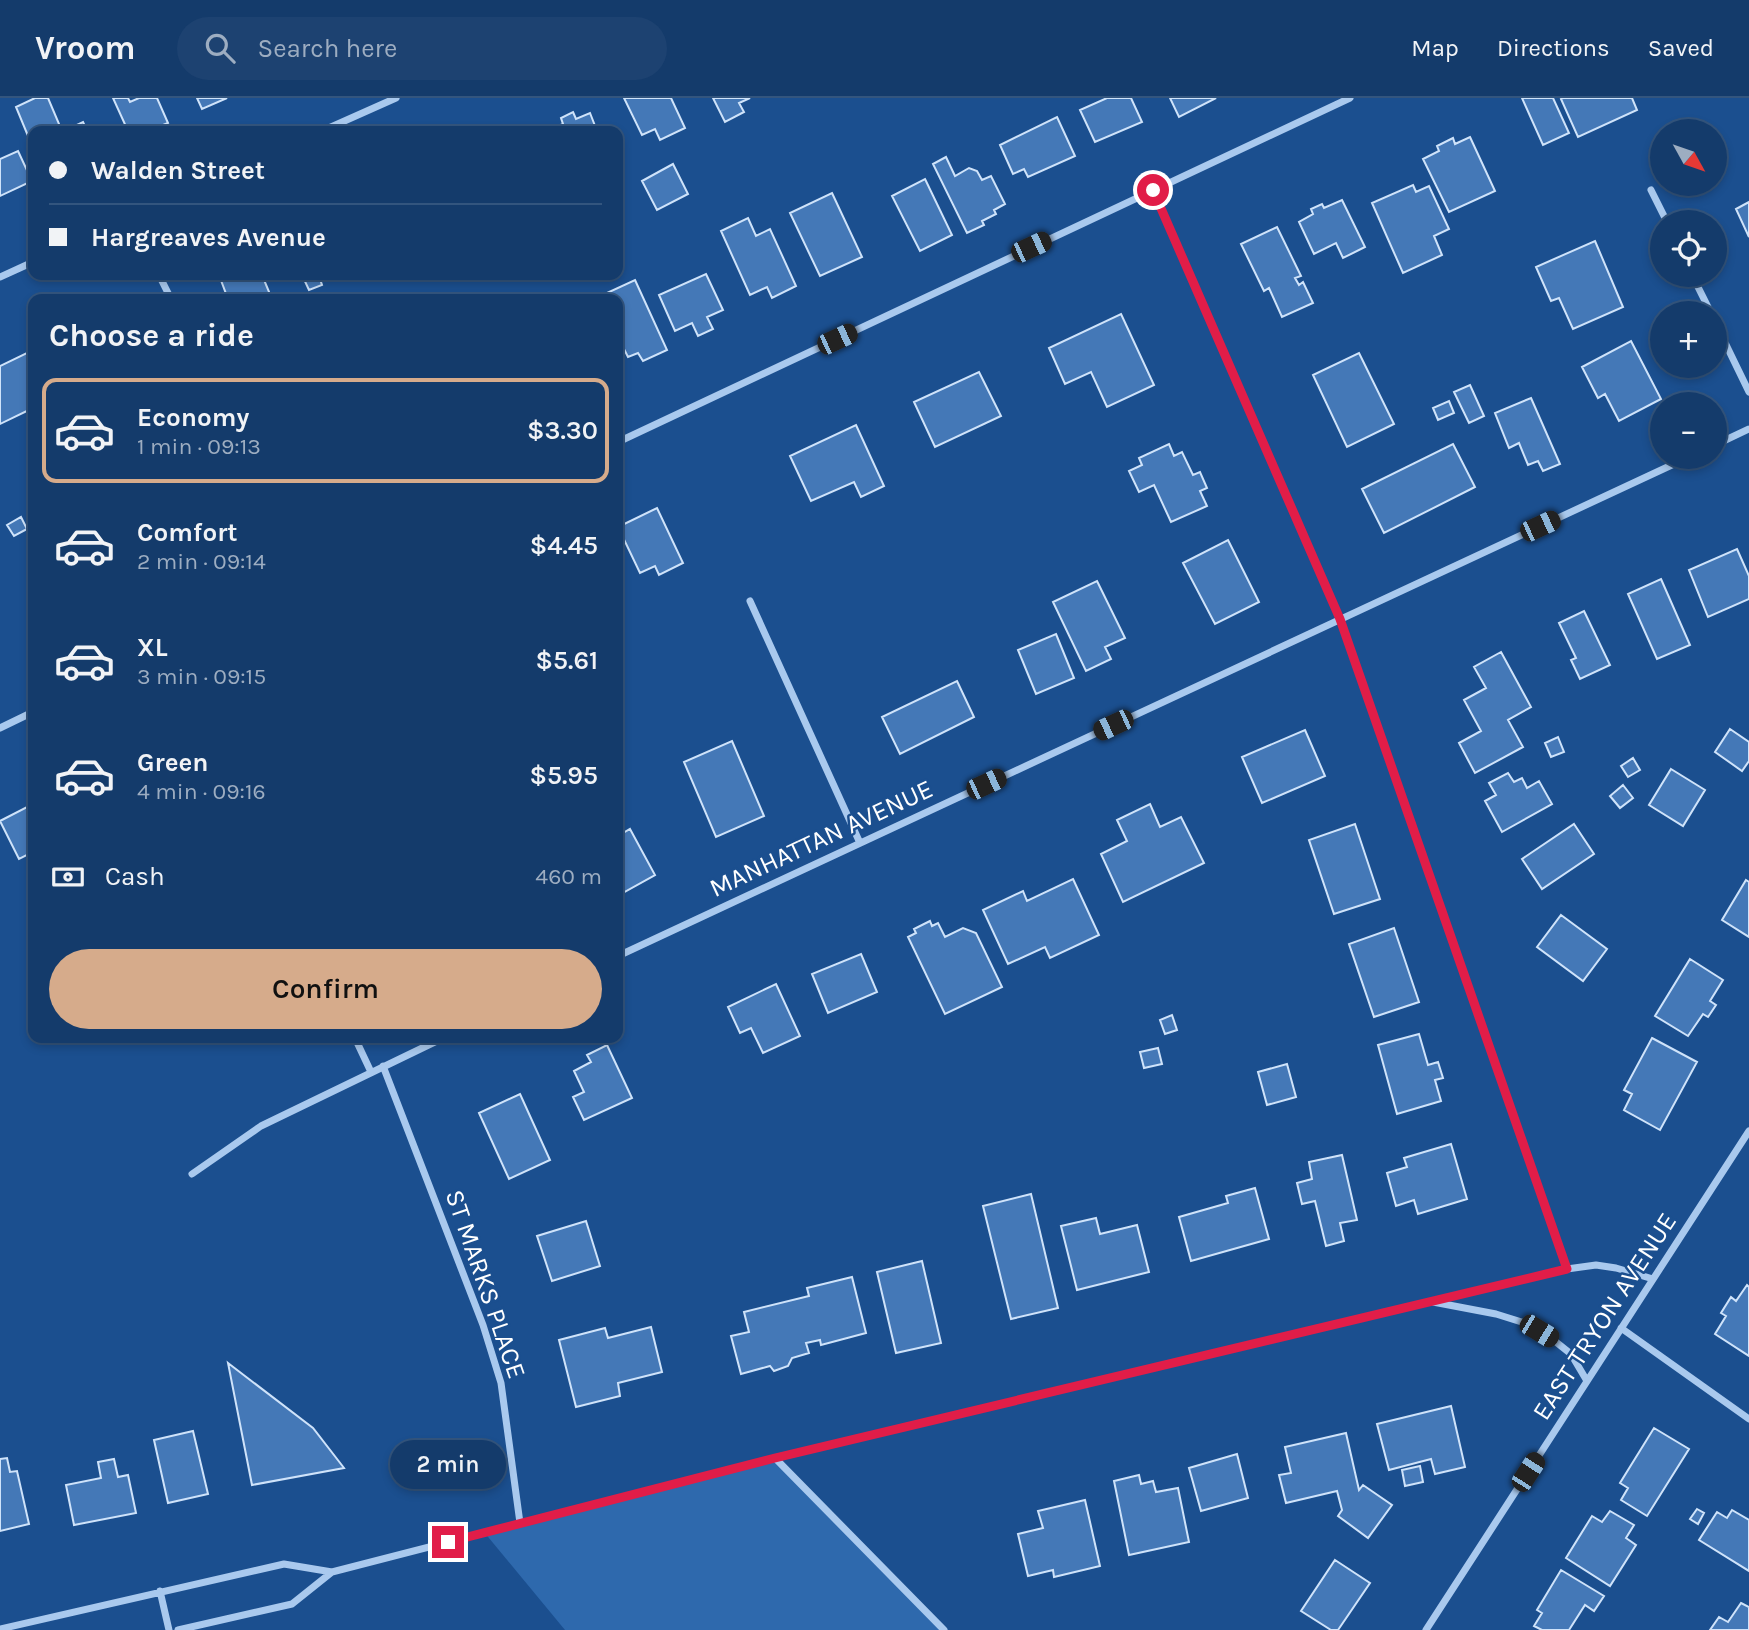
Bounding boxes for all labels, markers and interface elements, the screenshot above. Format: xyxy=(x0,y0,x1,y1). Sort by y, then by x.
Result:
search box xyxy=(177,17,667,80)
text: Vroom xyxy=(35,29,135,67)
icon: search xyxy=(201,29,239,67)
text: Search here xyxy=(257,33,397,64)
text: Map xyxy=(1411,34,1459,62)
text: Directions xyxy=(1497,34,1610,62)
text: Saved xyxy=(1648,34,1714,62)
north arrow xyxy=(1650,119,1727,196)
map controls xyxy=(1650,119,1727,469)
text: Walden Street xyxy=(91,155,265,186)
route start xyxy=(1137,174,1169,206)
button: locate xyxy=(1650,210,1727,287)
text: Hargreaves Avenue xyxy=(91,222,326,253)
car xyxy=(1008,229,1055,265)
button: + xyxy=(1650,301,1727,378)
text: Choose a ride xyxy=(49,317,254,354)
car xyxy=(814,321,861,357)
button: − xyxy=(1650,392,1727,469)
icon: car xyxy=(53,399,116,462)
text: Economy xyxy=(137,402,249,433)
text: $3.30 xyxy=(527,415,598,446)
text: 1 min · 09:13 xyxy=(137,433,261,460)
car xyxy=(1517,508,1564,544)
icon: car xyxy=(53,514,116,577)
text: Comfort xyxy=(137,517,238,548)
text: $4.45 xyxy=(530,530,598,561)
text: 2 min · 09:14 xyxy=(137,548,266,575)
icon: car xyxy=(53,629,116,692)
text: XL xyxy=(137,632,168,663)
text: $5.61 xyxy=(536,645,598,676)
text: 3 min · 09:15 xyxy=(137,663,266,690)
car xyxy=(1090,707,1137,743)
icon: car xyxy=(53,744,116,807)
text: Green xyxy=(137,747,209,778)
text: $5.95 xyxy=(530,760,598,791)
car xyxy=(963,766,1010,802)
street label: MANHATTAN AVENUE xyxy=(705,773,938,904)
text: 4 min · 09:16 xyxy=(137,778,266,805)
icon: cash xyxy=(49,858,87,896)
text: Cash xyxy=(105,861,165,892)
text: 460 m xyxy=(535,863,602,890)
button: Confirm xyxy=(49,949,602,1029)
street label: ST MARKS PLACE xyxy=(439,1186,532,1383)
street label: EAST TRYON AVENUE xyxy=(1526,1207,1683,1426)
car xyxy=(1516,1311,1563,1351)
callout: 2 min xyxy=(390,1440,506,1490)
car xyxy=(1508,1449,1549,1495)
text: 2 min xyxy=(417,1451,479,1478)
route end xyxy=(432,1526,464,1558)

